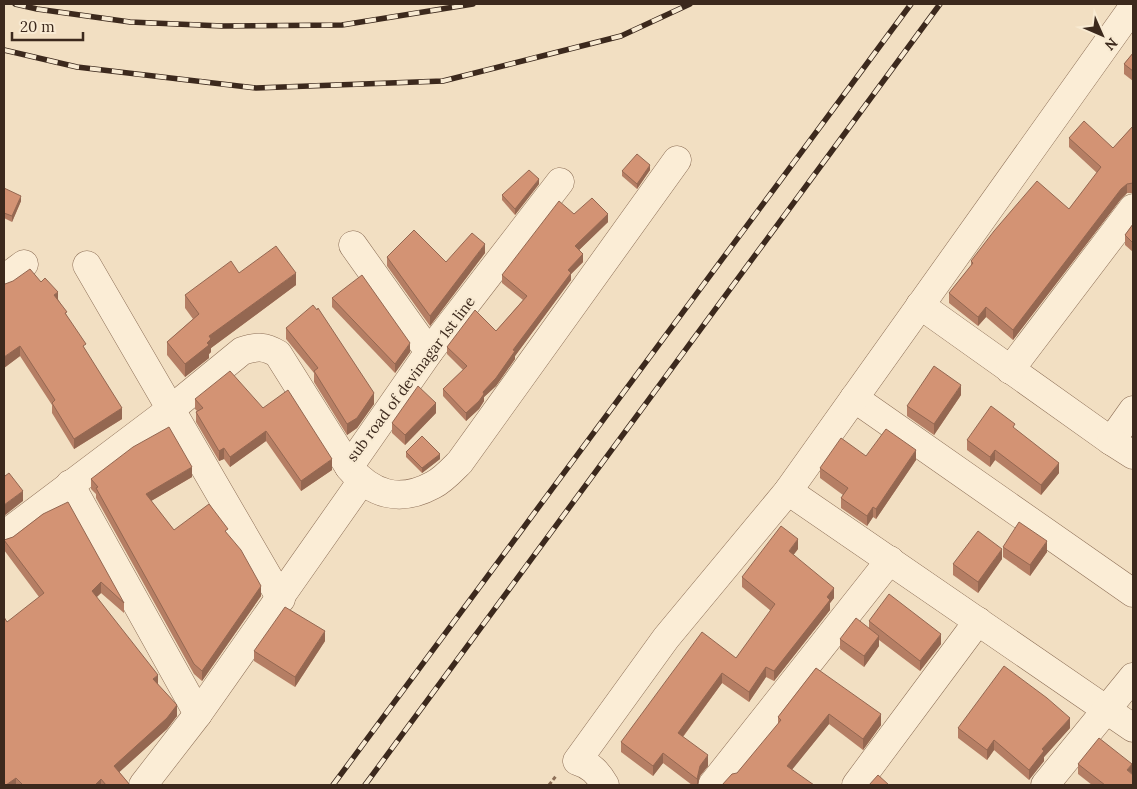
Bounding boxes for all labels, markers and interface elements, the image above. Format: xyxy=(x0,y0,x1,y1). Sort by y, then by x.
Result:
scale bar xyxy=(12,10,84,42)
north arrow xyxy=(1077,10,1127,60)
text: 20 m xyxy=(20,17,55,36)
text: N xyxy=(1101,34,1121,55)
street label: sub road of devinagar 1st line xyxy=(342,292,479,465)

